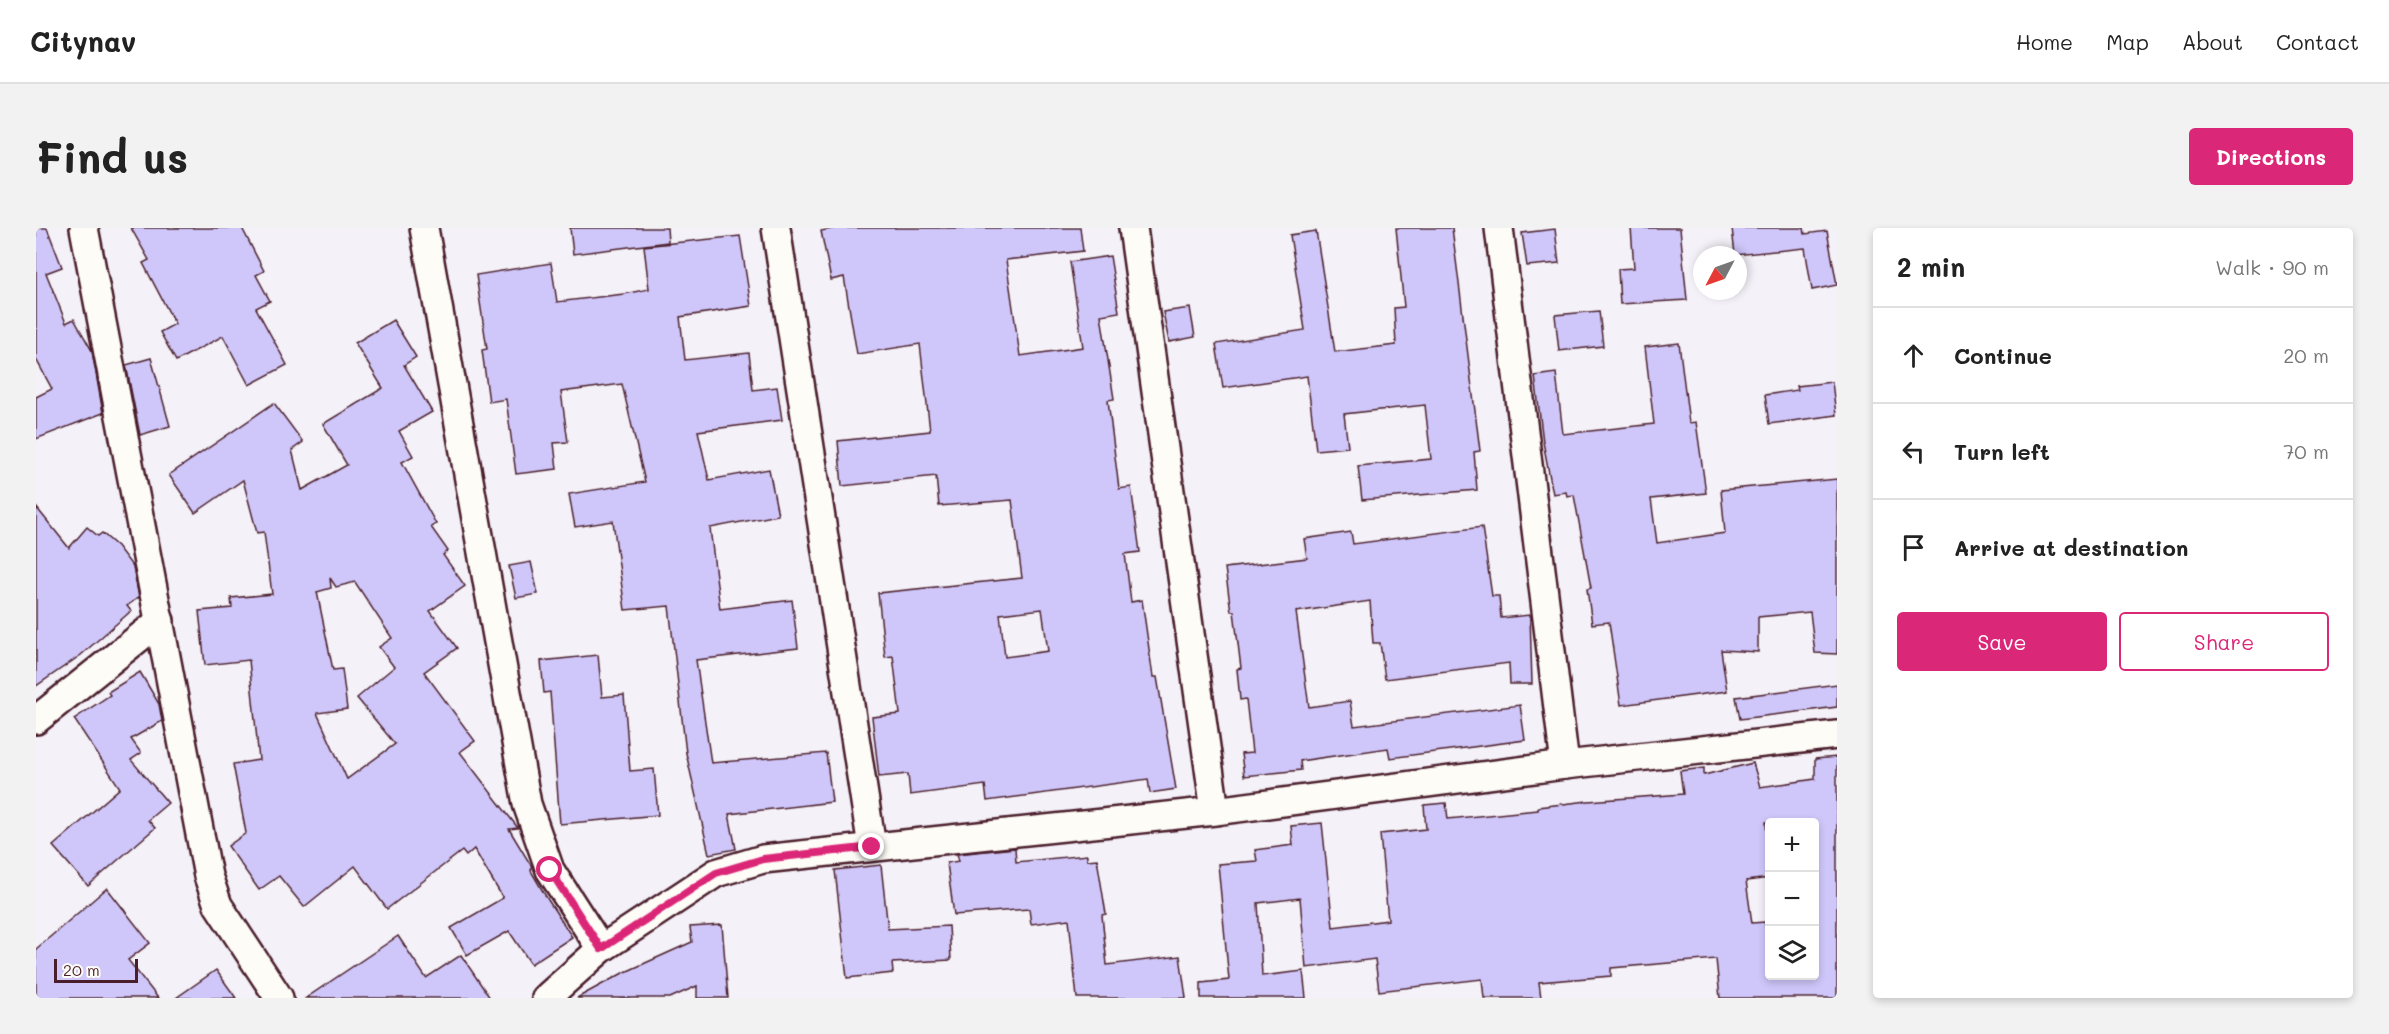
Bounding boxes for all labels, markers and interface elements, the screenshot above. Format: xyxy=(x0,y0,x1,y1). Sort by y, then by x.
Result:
text: Citynav xyxy=(30,23,136,59)
text: Home xyxy=(2016,28,2073,55)
text: Map xyxy=(2106,28,2149,55)
text: About xyxy=(2182,28,2243,55)
text: Contact xyxy=(2276,28,2359,55)
button: Directions xyxy=(2189,128,2353,185)
text: Find us xyxy=(36,129,188,184)
north arrow xyxy=(1693,246,1747,300)
text: 2 min xyxy=(1897,250,1965,284)
text: Walk · 90 m xyxy=(2215,254,2329,280)
icon: ahead xyxy=(1897,339,1930,372)
text: Continue xyxy=(1954,341,2052,370)
text: 20 m xyxy=(2283,342,2329,368)
icon: left xyxy=(1897,435,1930,468)
text: Turn left xyxy=(1954,437,2050,466)
text: 70 m xyxy=(2283,438,2329,464)
icon: arrive xyxy=(1897,531,1930,564)
text: Arrive at destination xyxy=(1954,533,2189,562)
button: Save xyxy=(1897,612,2107,671)
button: Share xyxy=(2119,612,2329,671)
map controls xyxy=(1765,818,1819,980)
button: + xyxy=(1765,818,1819,872)
route end xyxy=(858,833,884,859)
route start xyxy=(536,856,562,882)
button: − xyxy=(1765,872,1819,926)
button: layers xyxy=(1765,926,1819,980)
scale bar xyxy=(54,956,138,984)
text: 20 m xyxy=(63,959,100,980)

